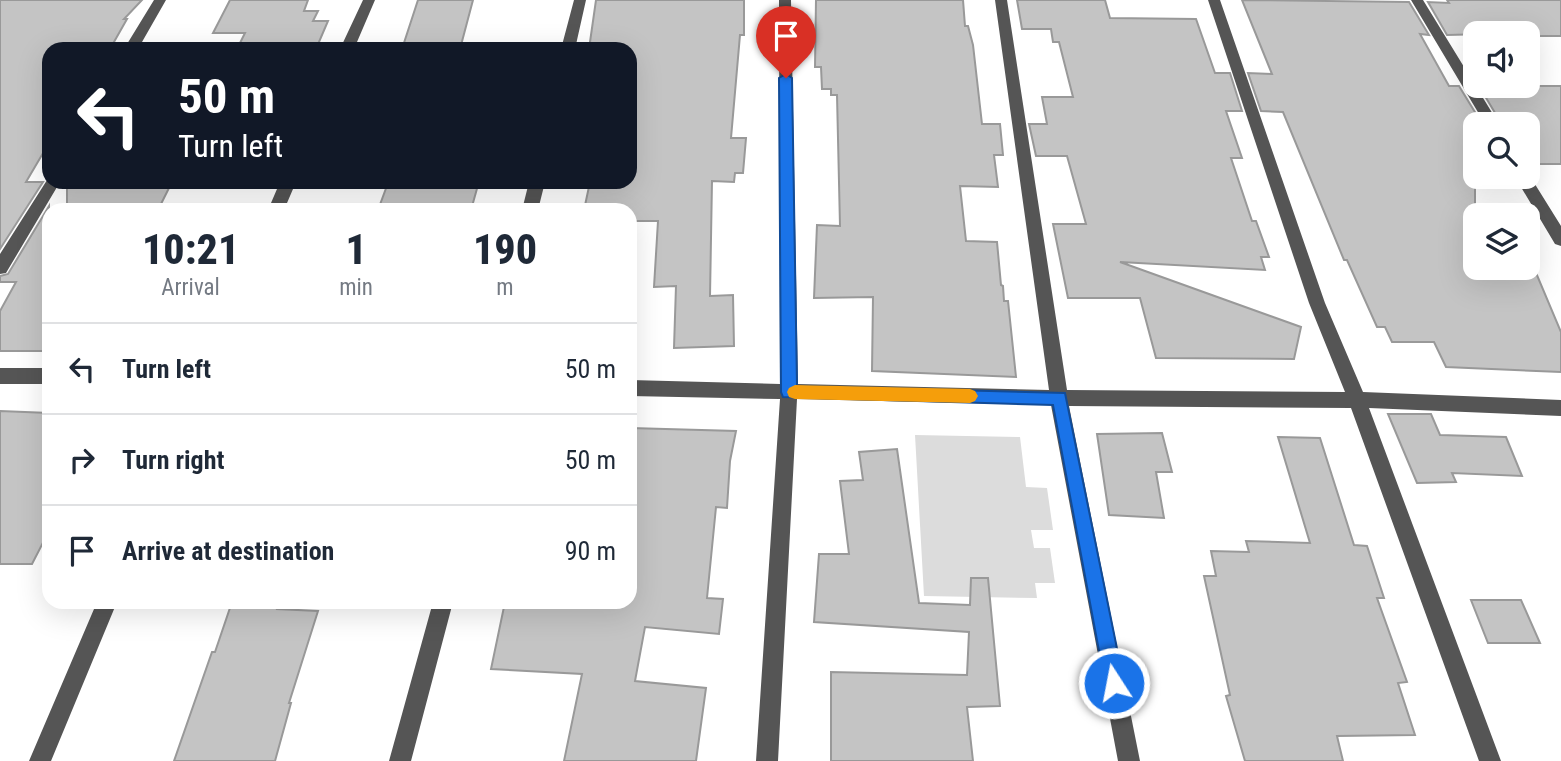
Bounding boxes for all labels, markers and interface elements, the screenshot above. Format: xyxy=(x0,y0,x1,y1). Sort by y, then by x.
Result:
pin xyxy=(756,6,816,78)
icon: arrive xyxy=(767,17,805,55)
map controls xyxy=(1463,21,1540,280)
button: sound xyxy=(1463,21,1540,98)
text: 50 m xyxy=(178,68,275,125)
icon: left xyxy=(63,70,154,161)
button: search xyxy=(1463,112,1540,189)
text: Turn left xyxy=(178,127,283,165)
button: layers xyxy=(1463,203,1540,280)
text: 10:21 xyxy=(142,225,239,274)
text: 1 xyxy=(345,225,367,274)
text: 190 xyxy=(473,225,537,274)
text: Arrival xyxy=(161,274,220,301)
text: min xyxy=(339,274,373,301)
text: m xyxy=(496,274,514,301)
icon: left xyxy=(63,350,101,388)
text: Turn left xyxy=(122,354,211,384)
text: 50 m xyxy=(565,354,616,384)
icon: right xyxy=(63,441,101,479)
text: Turn right xyxy=(122,445,224,475)
text: 50 m xyxy=(565,445,616,475)
icon: arrive xyxy=(63,532,101,570)
text: Arrive at destination xyxy=(122,536,334,566)
text: 90 m xyxy=(565,536,616,566)
position arrow xyxy=(1077,646,1151,720)

